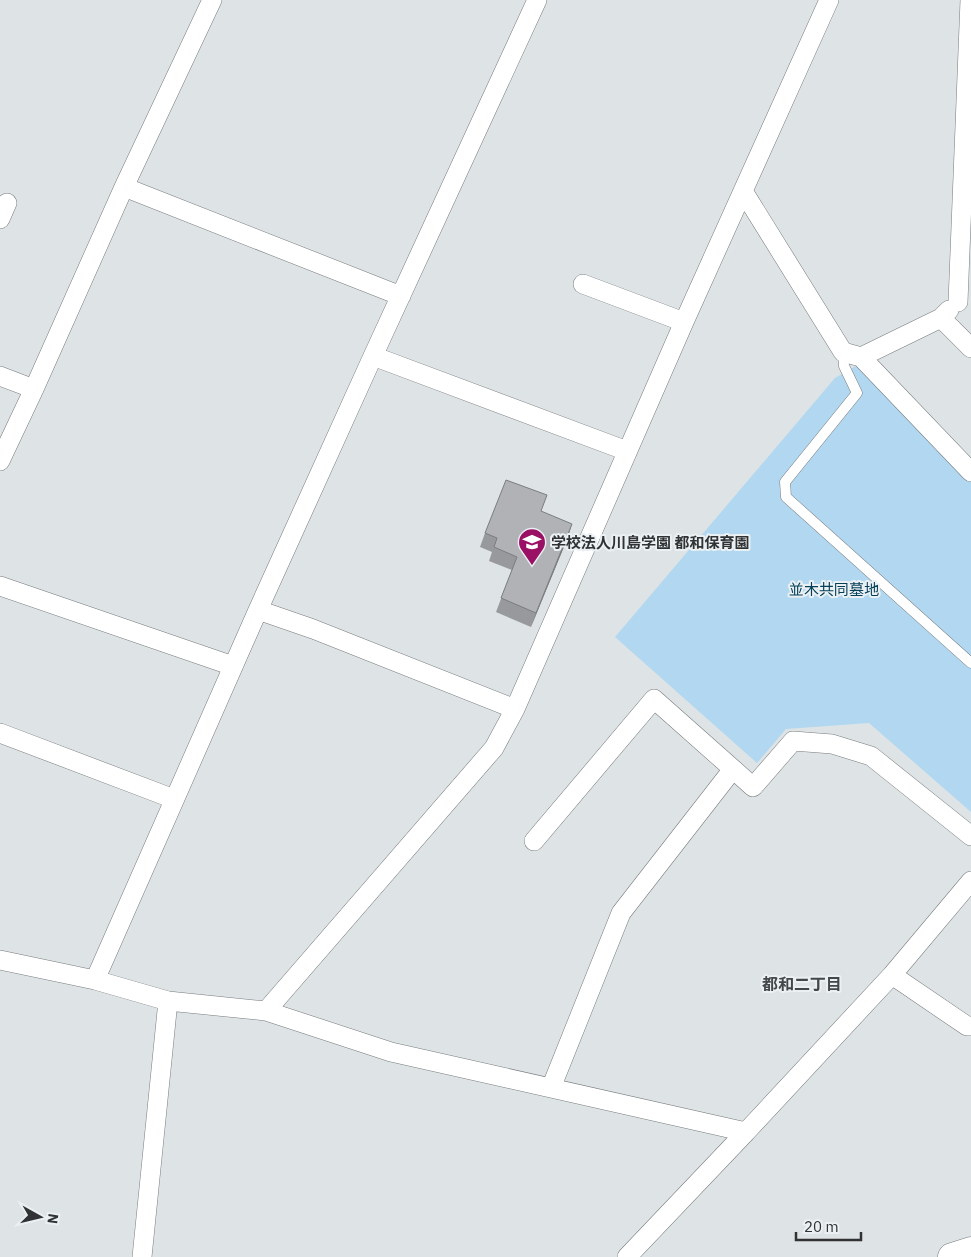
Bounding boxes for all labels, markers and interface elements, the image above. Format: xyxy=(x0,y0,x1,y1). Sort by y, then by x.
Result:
school or university icon: 学校法人川島学園 都和保育園 xyxy=(517,527,547,566)
place label: 学校法人川島学園 都和保育園 xyxy=(551,533,750,552)
park label: 並木共同墓地 xyxy=(789,580,879,599)
district label: 都和二丁目 xyxy=(762,974,842,994)
north arrow xyxy=(15,1192,65,1242)
scale bar xyxy=(796,1210,861,1242)
text: N xyxy=(43,1213,62,1225)
text: 20 m xyxy=(804,1217,839,1236)

